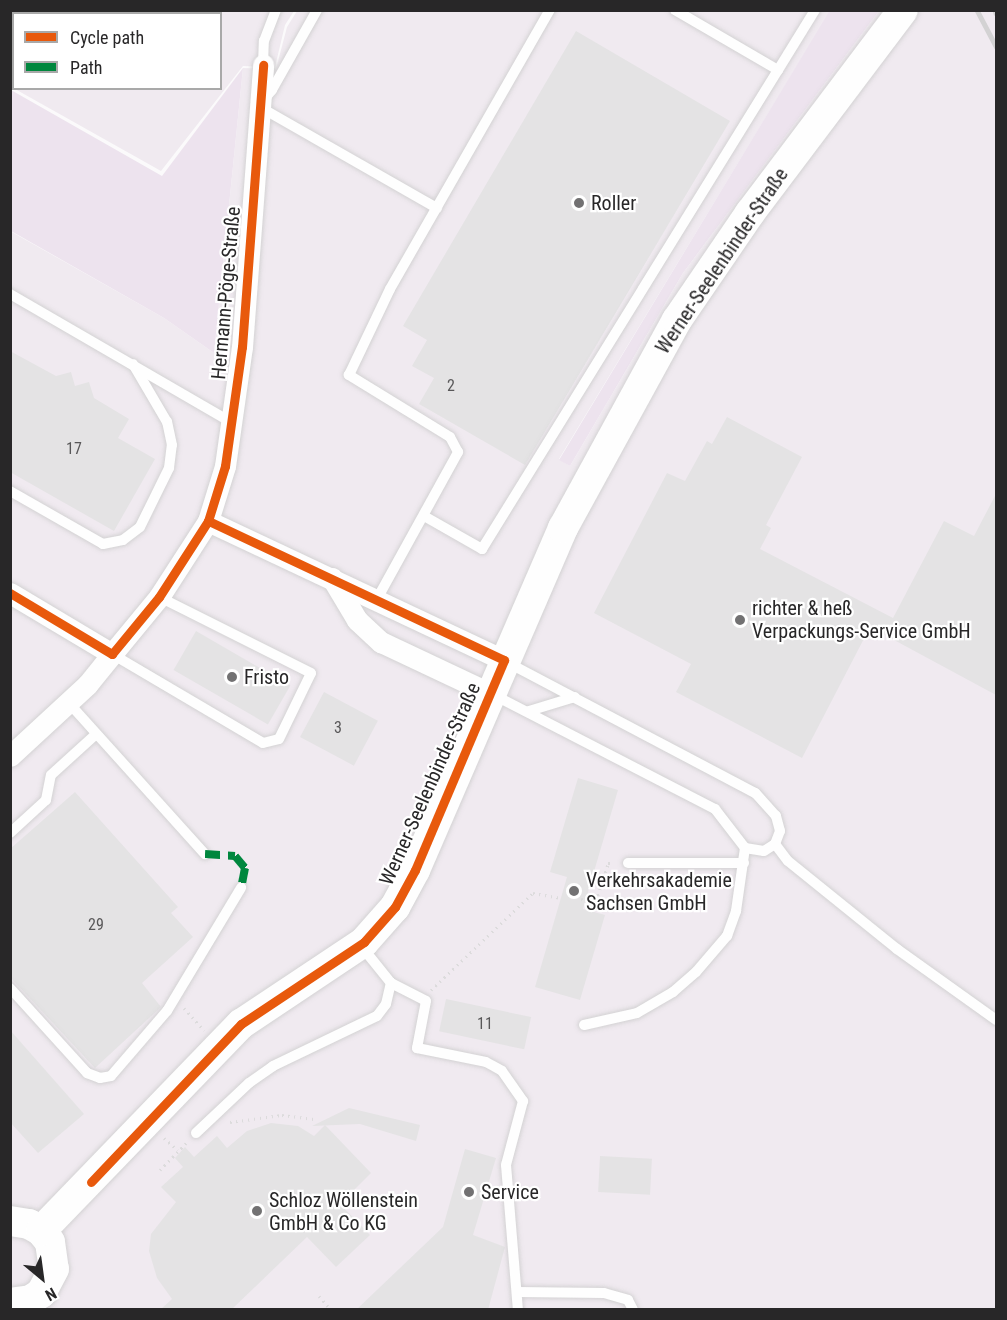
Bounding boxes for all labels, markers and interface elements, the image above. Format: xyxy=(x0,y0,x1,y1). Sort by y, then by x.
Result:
legend xyxy=(12,12,222,90)
text: Cycle path xyxy=(70,27,144,48)
text: Path xyxy=(70,57,103,78)
street label: Werner-Seelenbinder-Straße xyxy=(651,163,793,359)
place label: Roller xyxy=(591,191,636,215)
marker: Roller xyxy=(572,196,586,210)
street label: Hermann-Pöge-Straße xyxy=(206,206,246,380)
house number: 2 xyxy=(447,376,455,396)
house number: 17 xyxy=(66,439,82,459)
place label: richter & heß Verpackungs-Service GmbH xyxy=(752,596,971,643)
marker: richter & heß Verpackungs-Service GmbH xyxy=(733,613,747,627)
place label: Fristo xyxy=(244,665,289,689)
marker: Fristo xyxy=(225,670,239,684)
street label: Werner-Seelenbinder-Straße xyxy=(374,679,486,889)
house number: 3 xyxy=(334,718,342,738)
place label: Verkehrsakademie Sachsen GmbH xyxy=(586,868,732,915)
marker: Verkehrsakademie Sachsen GmbH xyxy=(567,884,581,898)
house number: 29 xyxy=(88,915,104,935)
house number: 11 xyxy=(477,1014,493,1034)
place label: Service xyxy=(481,1180,539,1204)
marker: Service xyxy=(462,1185,476,1199)
place label: Schloz Wöllenstein GmbH & Co KG xyxy=(269,1188,418,1235)
marker: Schloz Wöllenstein GmbH & Co KG xyxy=(250,1204,264,1218)
north arrow xyxy=(12,1248,72,1308)
text: N xyxy=(42,1283,60,1305)

